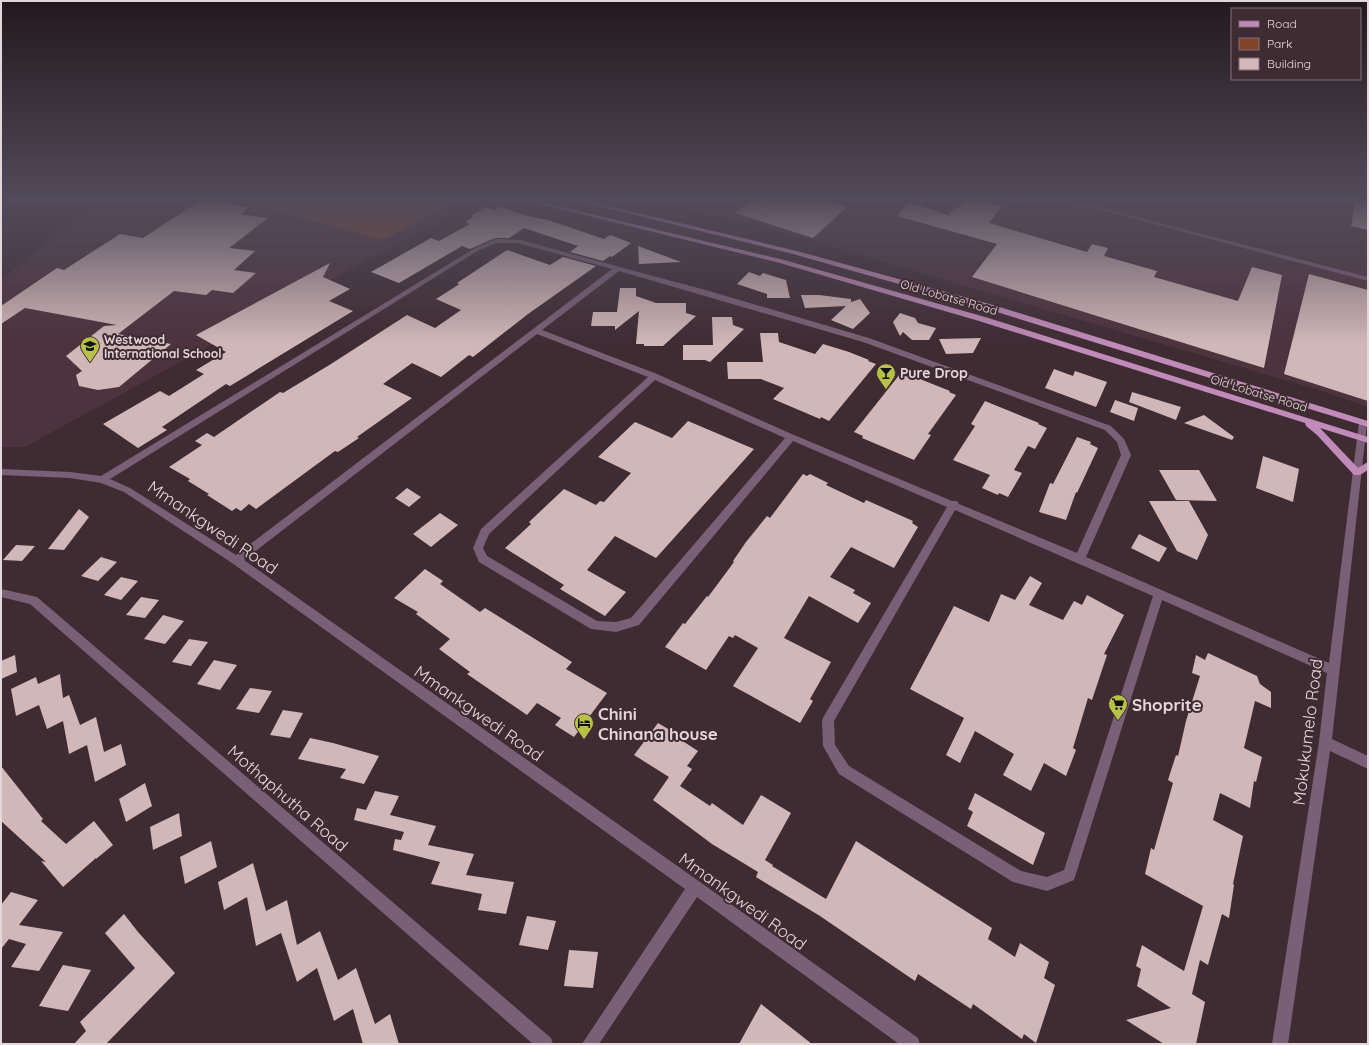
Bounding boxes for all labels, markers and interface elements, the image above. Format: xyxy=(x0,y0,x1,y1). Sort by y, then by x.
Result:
legend xyxy=(1231,8,1361,80)
text: Road xyxy=(1267,16,1297,31)
text: Park xyxy=(1267,36,1292,51)
text: Building xyxy=(1267,56,1311,71)
street label: Old Lobatse Road xyxy=(899,276,999,318)
place label: Westwood International School xyxy=(104,332,221,361)
school or university icon: Westwood International School xyxy=(79,335,101,363)
bar icon: Pure Drop xyxy=(875,362,897,390)
place label: Pure Drop xyxy=(900,364,968,382)
street label: Old Lobatse Road xyxy=(1209,371,1309,415)
street label: Mmankgwedi Road xyxy=(144,476,282,578)
street label: Mokukumelo Road xyxy=(1288,657,1326,807)
street label: Mmankgwedi Road xyxy=(410,661,548,765)
supermarket icon: Shoprite xyxy=(1107,693,1129,721)
place label: Shoprite xyxy=(1132,694,1202,715)
place label: Chini Chinana house xyxy=(598,703,718,744)
hotel icon: Chini Chinana house xyxy=(573,712,595,740)
street label: Mothaphutha Road xyxy=(224,740,352,856)
street label: Mmankgwedi Road xyxy=(675,848,811,954)

